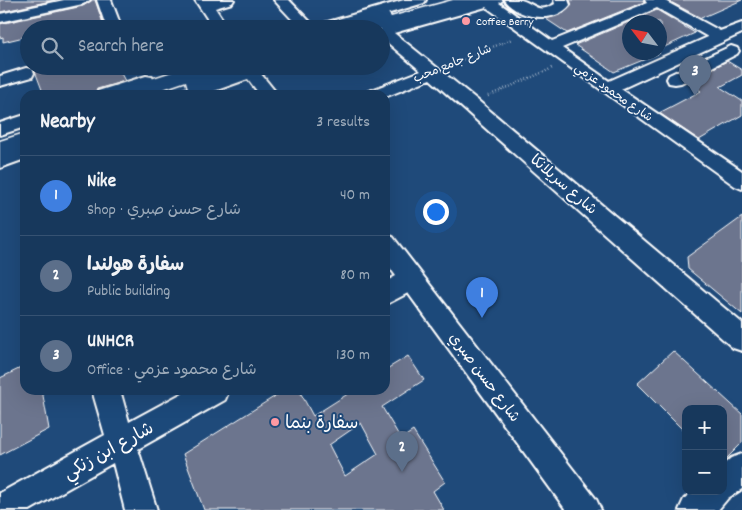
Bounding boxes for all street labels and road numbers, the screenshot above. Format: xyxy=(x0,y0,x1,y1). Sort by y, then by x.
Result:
street label: شارع جامع محب xyxy=(411,41,494,88)
street label: شارع محمود عزمي xyxy=(570,60,656,127)
street label: شارع سريلانكا xyxy=(524,150,601,221)
street label: شارع حسن صبري xyxy=(442,329,524,427)
street label: شارع ابن زنكي xyxy=(59,417,159,488)

